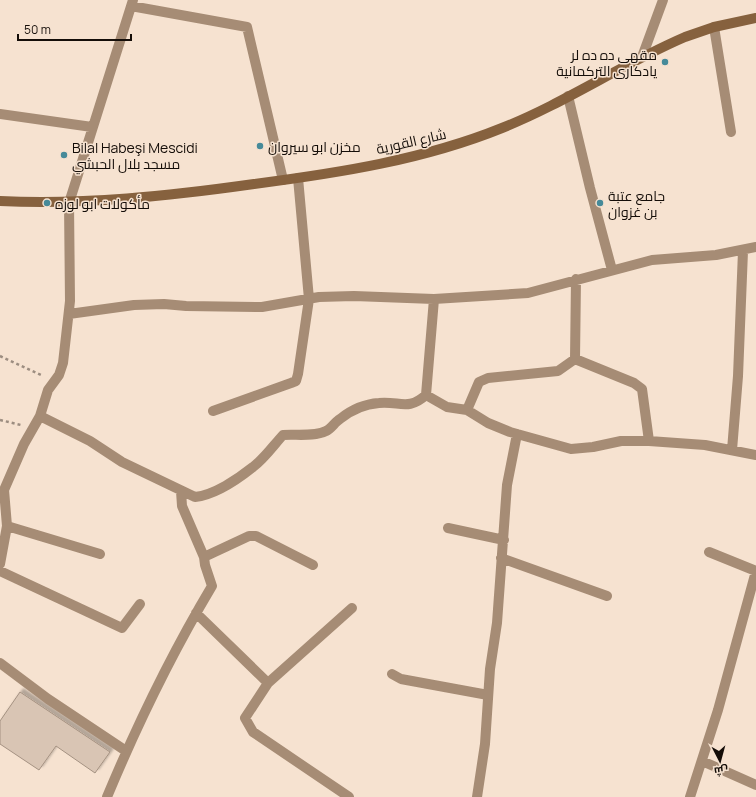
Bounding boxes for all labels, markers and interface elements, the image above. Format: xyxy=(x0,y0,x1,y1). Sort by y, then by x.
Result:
scale bar xyxy=(18,16,131,42)
text: 50 m xyxy=(24,21,51,38)
place label: مقهى ده ده لر يادكارى التركمانية xyxy=(556,45,657,80)
marker: مقهى ده ده لر يادكارى التركمانية xyxy=(660,57,670,67)
street label: شارع القورية xyxy=(374,124,448,158)
place label: مخزن ابو سيروان xyxy=(268,137,361,156)
place label: Bilal Habeşi Mescidi مسجد بلال الحبشي xyxy=(72,138,198,175)
marker: مخزن ابو سيروان xyxy=(255,141,265,151)
marker: Bilal Habeşi Mescidi مسجد بلال الحبشي xyxy=(59,150,69,160)
place label: جامع عتبة بن غزوان xyxy=(608,186,665,221)
place label: مأكولات ابو لوزه xyxy=(55,194,150,213)
marker: مأكولات ابو لوزه xyxy=(42,198,52,208)
marker: جامع عتبة بن غزوان xyxy=(595,198,605,208)
north arrow xyxy=(700,741,740,781)
text: ش xyxy=(713,763,729,780)

